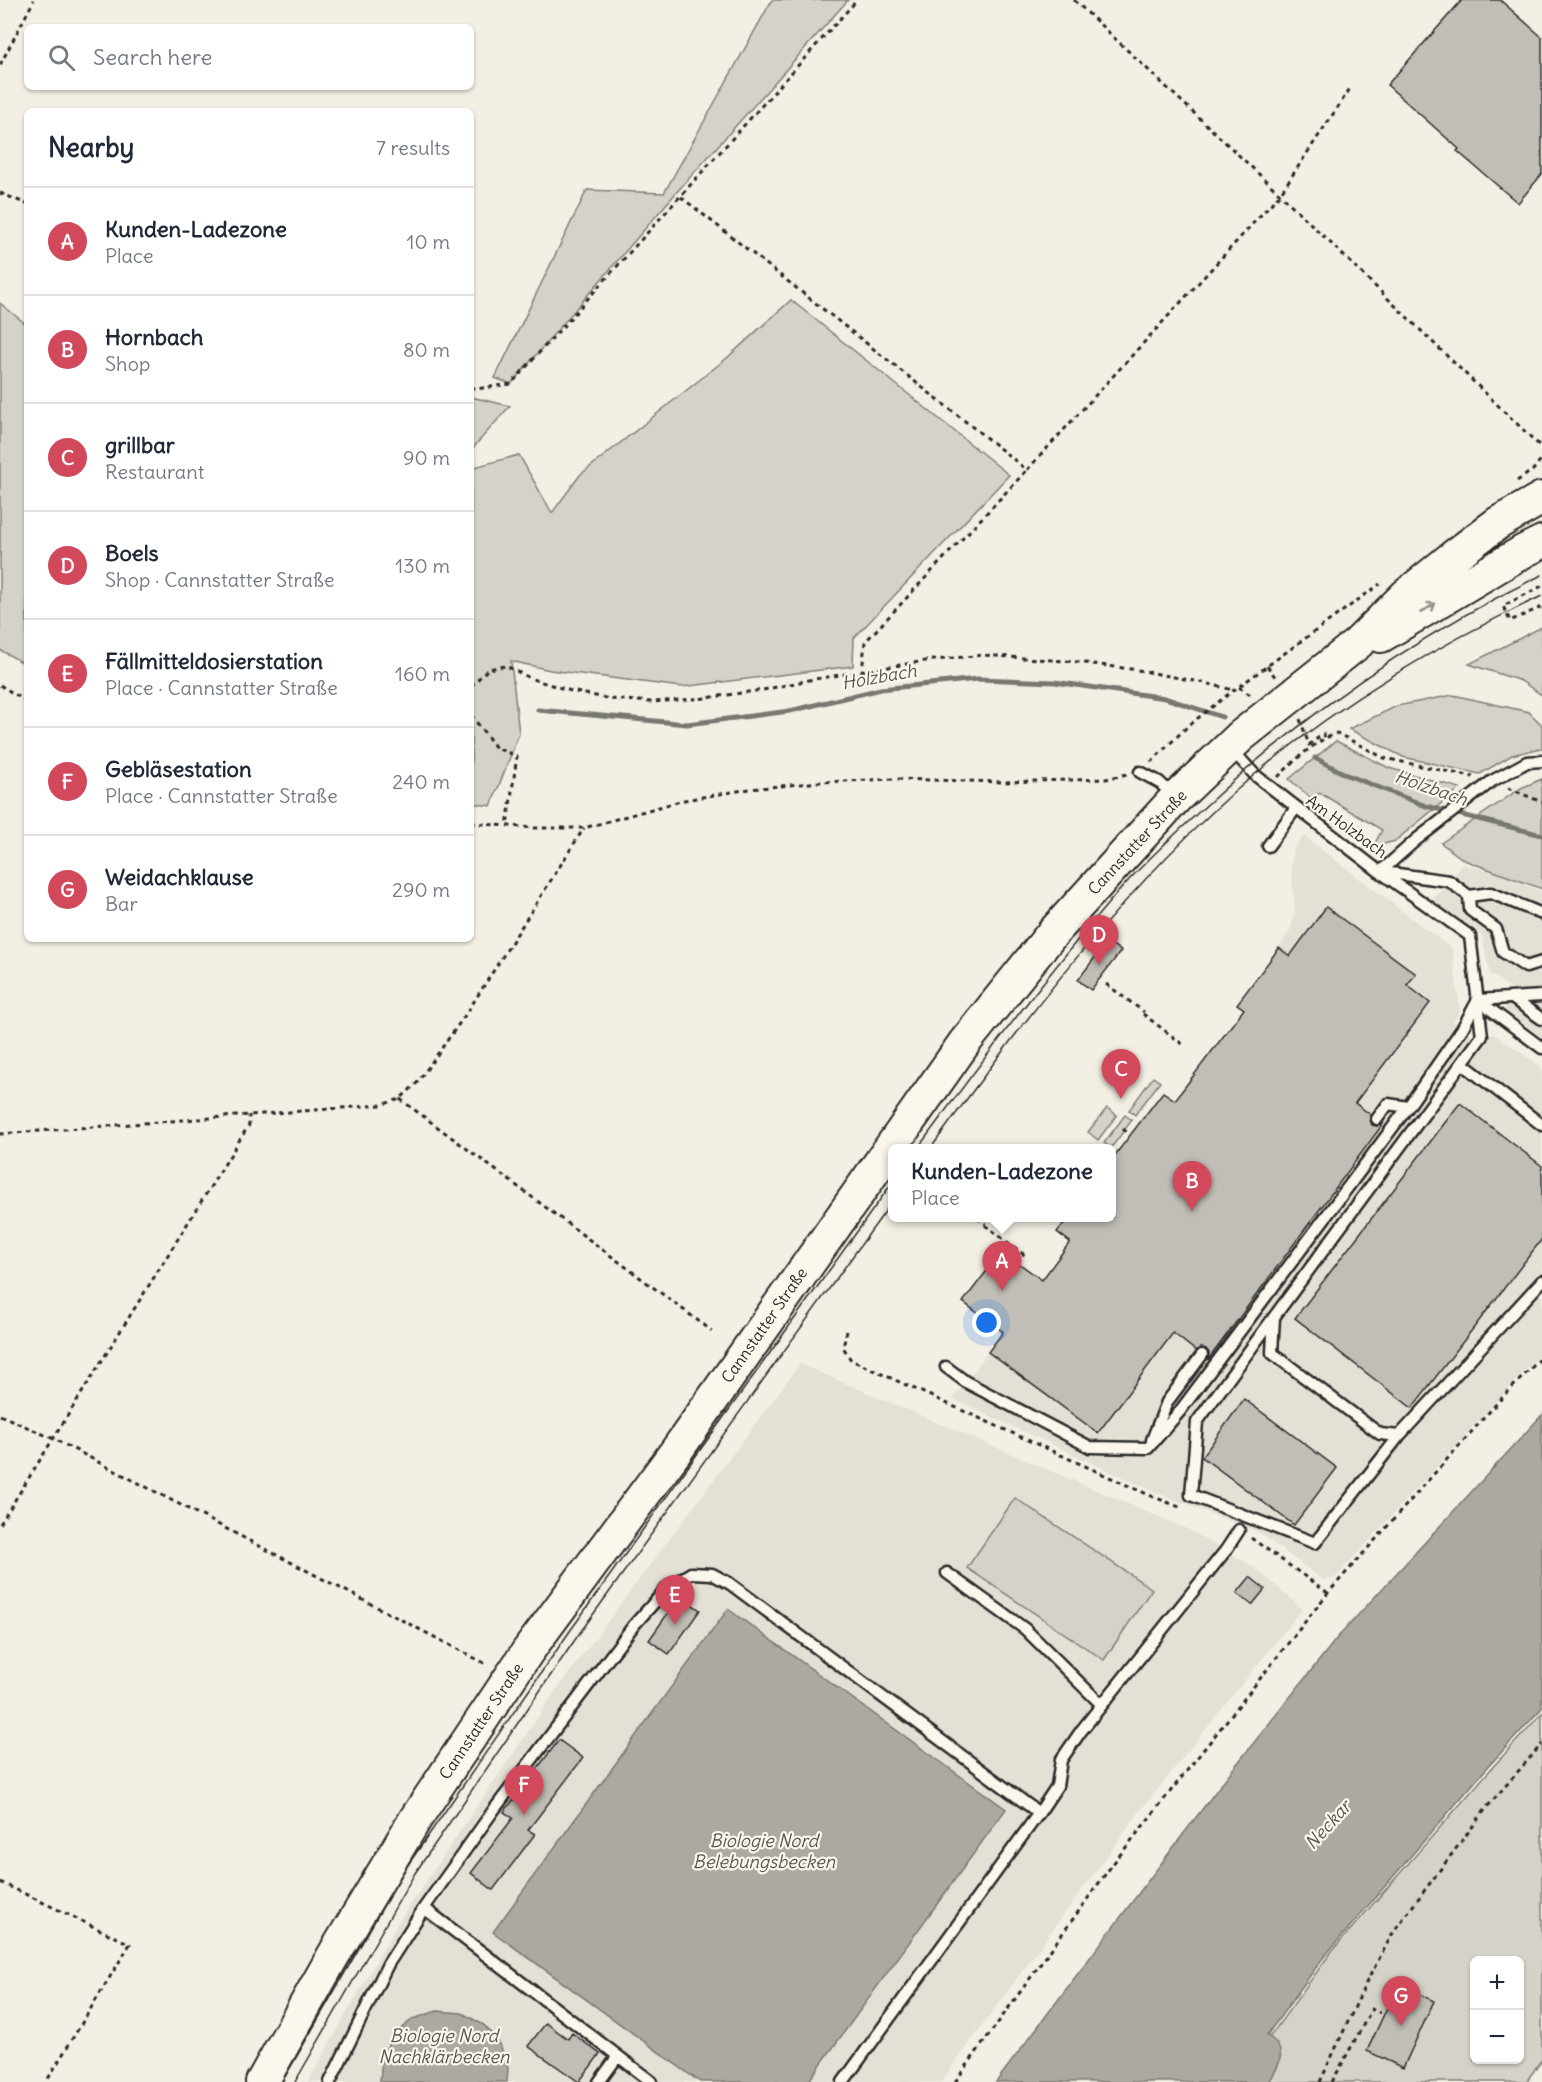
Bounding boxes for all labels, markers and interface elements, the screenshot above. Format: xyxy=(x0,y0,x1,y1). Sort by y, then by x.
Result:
search box xyxy=(24,24,474,90)
icon: search xyxy=(45,41,78,74)
text: Search here xyxy=(93,43,212,71)
text: Nearby xyxy=(48,131,134,164)
text: 7 results xyxy=(376,135,450,160)
text: Kunden-Ladezone xyxy=(105,215,287,243)
text: A xyxy=(61,229,74,254)
text: 10 m xyxy=(407,229,450,254)
text: Place xyxy=(105,243,153,268)
text: Hornbach xyxy=(105,323,203,351)
text: B xyxy=(61,337,74,362)
text: 80 m xyxy=(403,337,450,362)
text: Shop xyxy=(105,351,150,376)
text: grillbar xyxy=(105,431,175,459)
text: C xyxy=(61,445,74,470)
text: 90 m xyxy=(403,445,450,470)
text: Restaurant xyxy=(105,459,204,484)
text: Boels xyxy=(105,539,159,567)
text: D xyxy=(60,553,75,578)
text: 130 m xyxy=(395,553,450,578)
text: Shop · Cannstatter Straße xyxy=(105,567,335,592)
one-way arrow xyxy=(1419,602,1436,614)
text: Fällmitteldosierstation xyxy=(105,647,323,675)
water label: Holzbach xyxy=(840,659,919,694)
text: E xyxy=(62,661,73,686)
text: 160 m xyxy=(395,661,450,686)
text: Place · Cannstatter Straße xyxy=(105,675,338,700)
text: Gebläsestation xyxy=(105,755,252,783)
water label: Holzbach xyxy=(1392,764,1471,811)
text: F xyxy=(62,769,73,794)
text: 240 m xyxy=(392,769,450,794)
text: Place · Cannstatter Straße xyxy=(105,783,338,808)
street label: Cannstatter Straße xyxy=(1083,785,1191,899)
street label: Am Holzbach xyxy=(1303,790,1391,862)
text: Weidachklause xyxy=(105,863,254,891)
text: G xyxy=(60,877,75,902)
text: 290 m xyxy=(392,877,450,902)
text: Bar xyxy=(105,891,138,916)
pin: D xyxy=(1080,916,1118,965)
pin: C xyxy=(1102,1050,1140,1099)
popup xyxy=(888,1144,1116,1222)
text: Kunden-Ladezone xyxy=(911,1157,1093,1185)
pin: B xyxy=(1172,1162,1212,1211)
text: Place xyxy=(911,1185,959,1210)
pin: A xyxy=(982,1242,1022,1291)
street label: Cannstatter Straße xyxy=(717,1263,811,1387)
your location xyxy=(972,1308,1001,1337)
pin: E xyxy=(656,1576,694,1625)
street label: Cannstatter Straße xyxy=(435,1659,527,1783)
pin: F xyxy=(504,1766,544,1815)
water label: Neckar xyxy=(1300,1794,1357,1854)
water label: Biologie Nord Belebungsbecken xyxy=(693,1829,836,1873)
map controls xyxy=(1470,1956,1524,2064)
button: + xyxy=(1470,1956,1524,2010)
pin: G xyxy=(1382,1976,1420,2026)
button: − xyxy=(1470,2010,1524,2064)
water label: Biologie Nord Nachklärbecken xyxy=(379,2024,510,2068)

